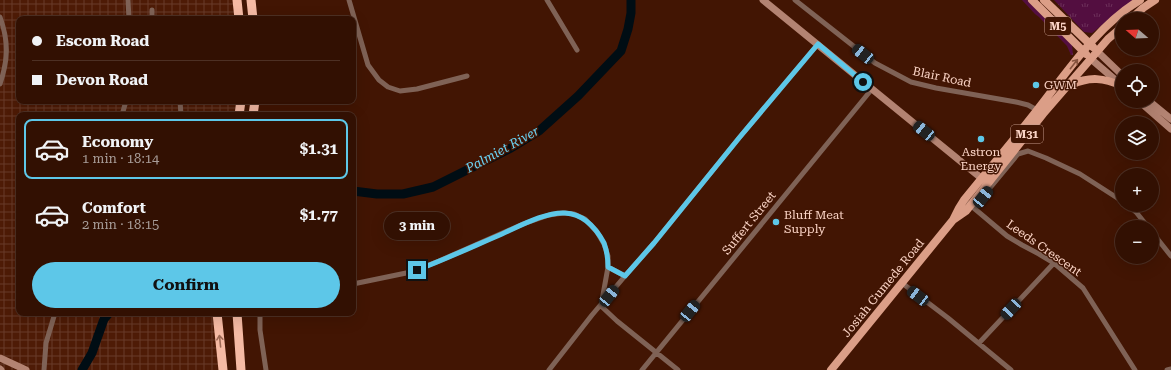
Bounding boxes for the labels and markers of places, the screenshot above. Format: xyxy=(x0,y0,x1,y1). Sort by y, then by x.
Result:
place label: GWM xyxy=(1044,78,1077,92)
marker: GWM xyxy=(1031,80,1041,90)
marker: Astron Energy xyxy=(976,134,986,144)
place label: Astron Energy xyxy=(961,145,1002,173)
place label: Bluff Meat Supply xyxy=(784,208,844,236)
marker: Bluff Meat Supply xyxy=(771,217,781,227)

